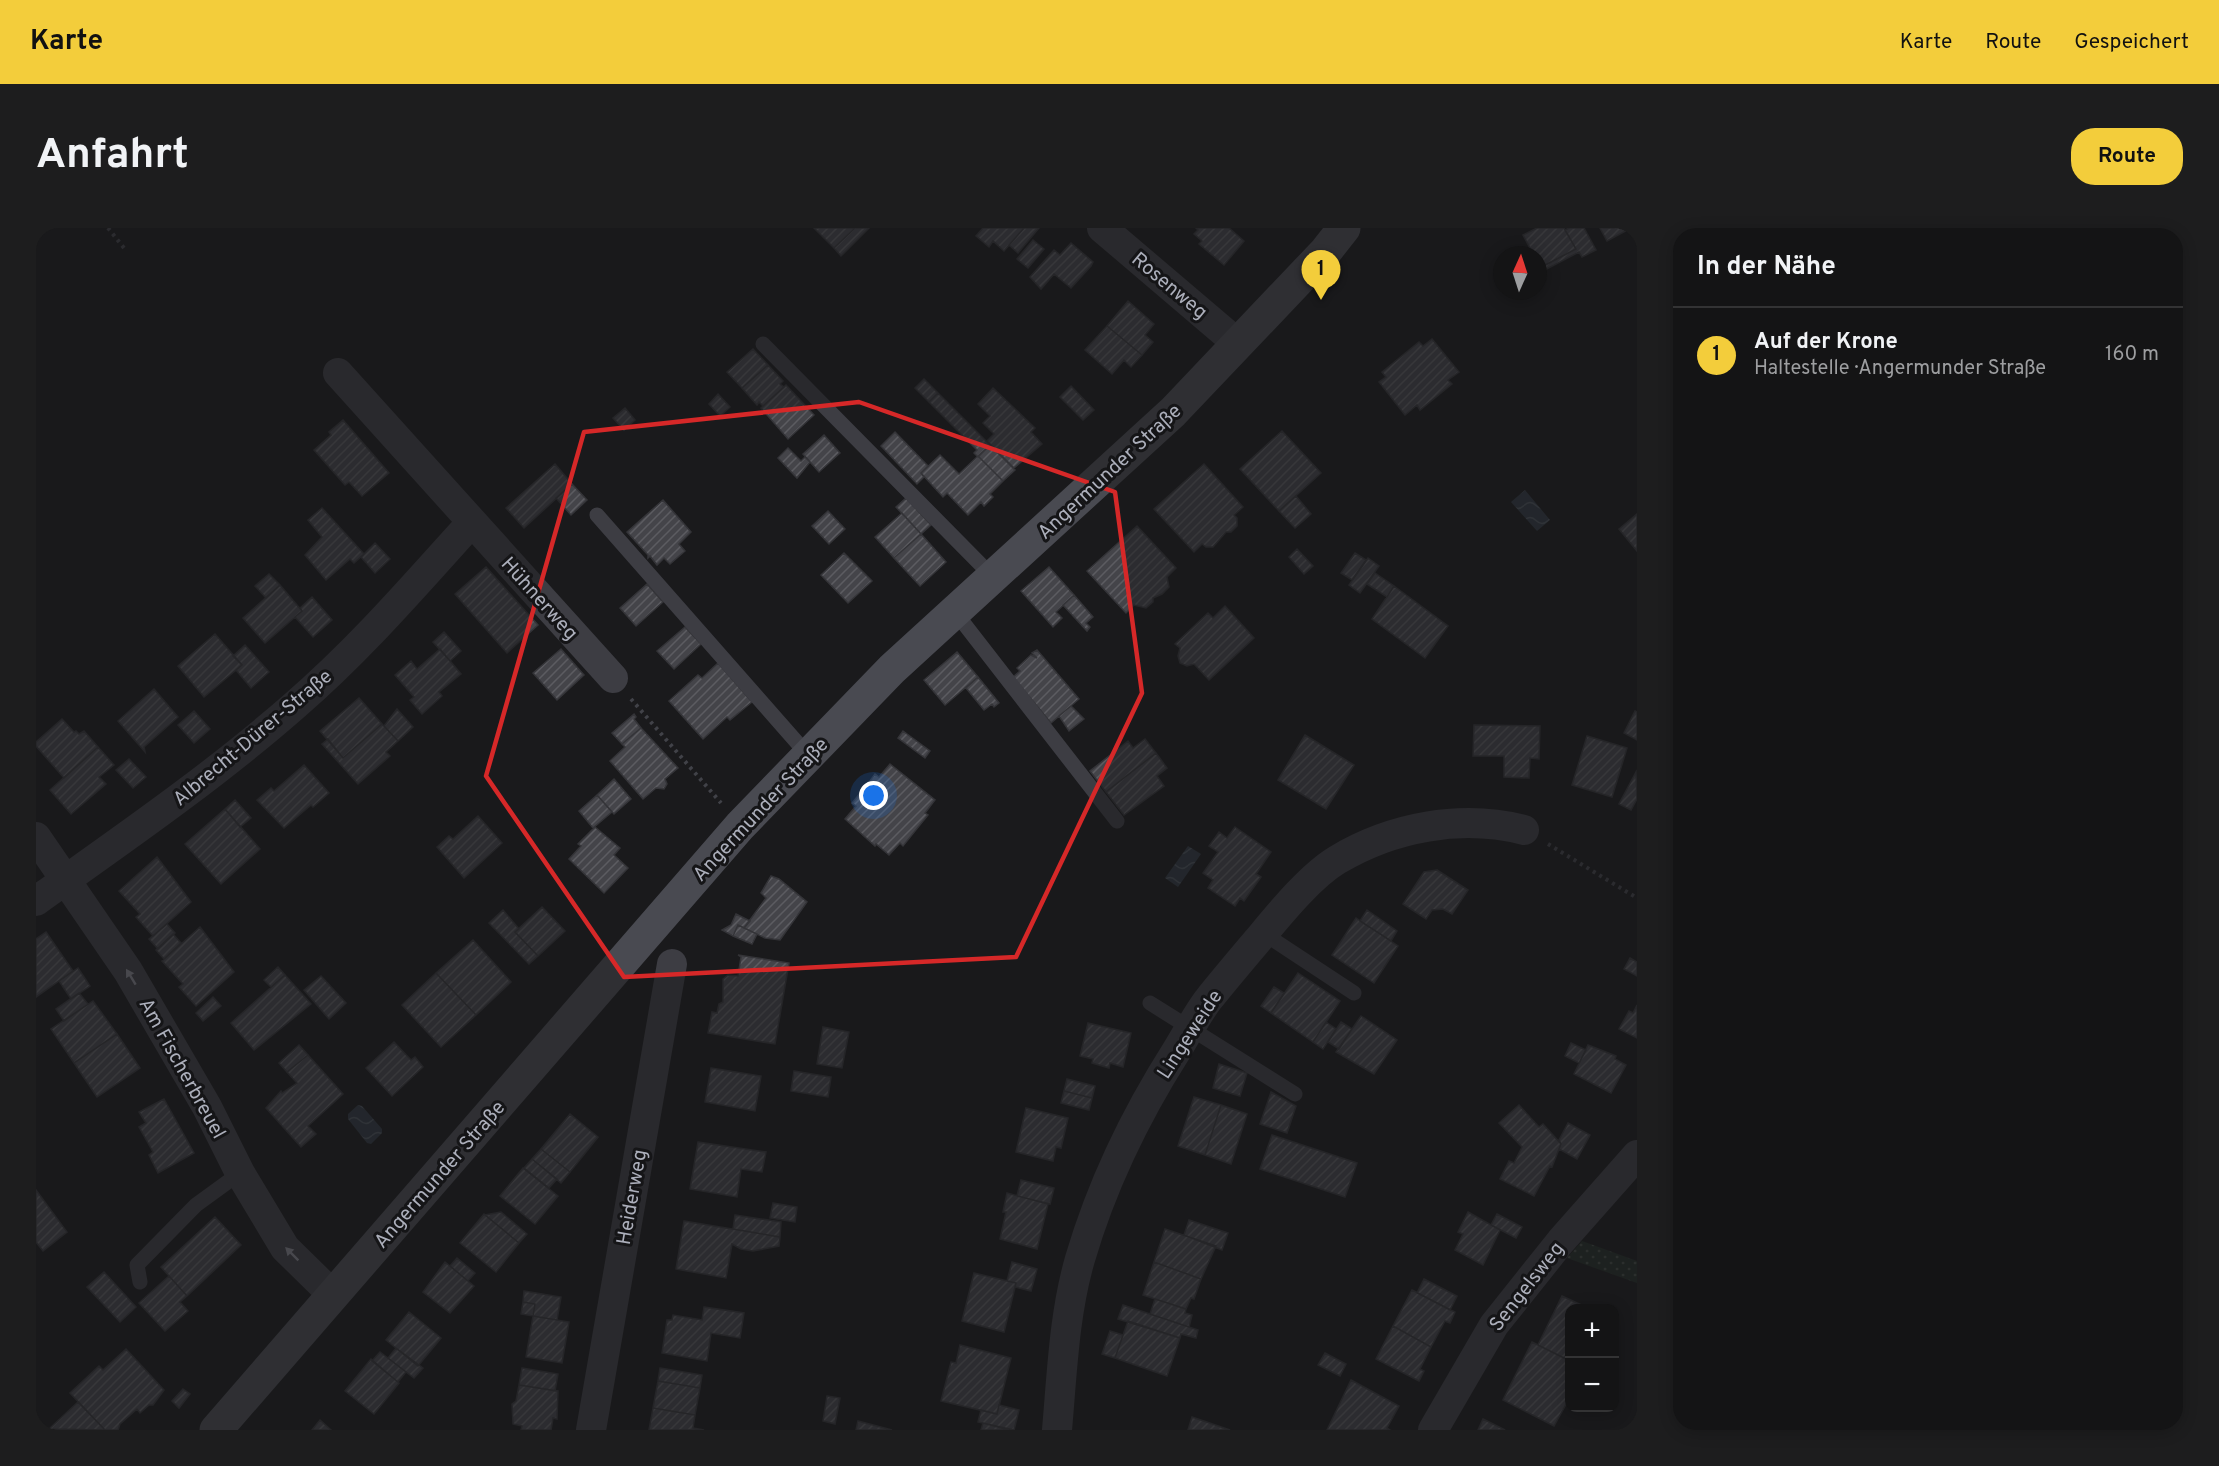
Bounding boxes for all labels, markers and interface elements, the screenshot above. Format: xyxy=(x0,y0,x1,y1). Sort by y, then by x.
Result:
text: Karte xyxy=(30,24,103,60)
text: Karte xyxy=(1900,29,1952,56)
text: Route xyxy=(1985,29,2041,56)
text: Gespeichert xyxy=(2074,29,2189,56)
button: Route xyxy=(2071,128,2183,185)
text: Anfahrt xyxy=(36,130,189,183)
north arrow xyxy=(1493,246,1547,300)
street label: Rosenweg xyxy=(1125,247,1212,326)
pin: 1 xyxy=(1302,250,1340,300)
text: In der Nähe xyxy=(1697,251,1836,284)
text: Auf der Krone xyxy=(1754,329,1898,356)
text: 1 xyxy=(1713,342,1721,368)
text: 160 m xyxy=(2105,342,2159,368)
text: Haltestelle · Angermunder Straße xyxy=(1754,356,2046,382)
street label: Angermunder Straße xyxy=(1033,399,1188,546)
street label: Hühnerweg xyxy=(494,552,583,647)
street label: Albrecht-Dürer-Straße xyxy=(168,664,338,813)
street label: Angermunder Straße xyxy=(688,733,835,888)
your location xyxy=(859,781,888,810)
one-way arrow xyxy=(126,968,136,985)
street label: Lingeweide xyxy=(1152,985,1229,1085)
street label: Am Fischerbreuel xyxy=(132,994,231,1144)
street label: Angermunder Straße xyxy=(369,1096,512,1255)
street label: Heiderweg xyxy=(612,1148,654,1247)
street label: Sengelsweg xyxy=(1484,1237,1571,1337)
one-way arrow xyxy=(284,1247,299,1261)
map controls xyxy=(1565,1304,1619,1412)
button: + xyxy=(1565,1304,1619,1358)
button: − xyxy=(1565,1358,1619,1412)

